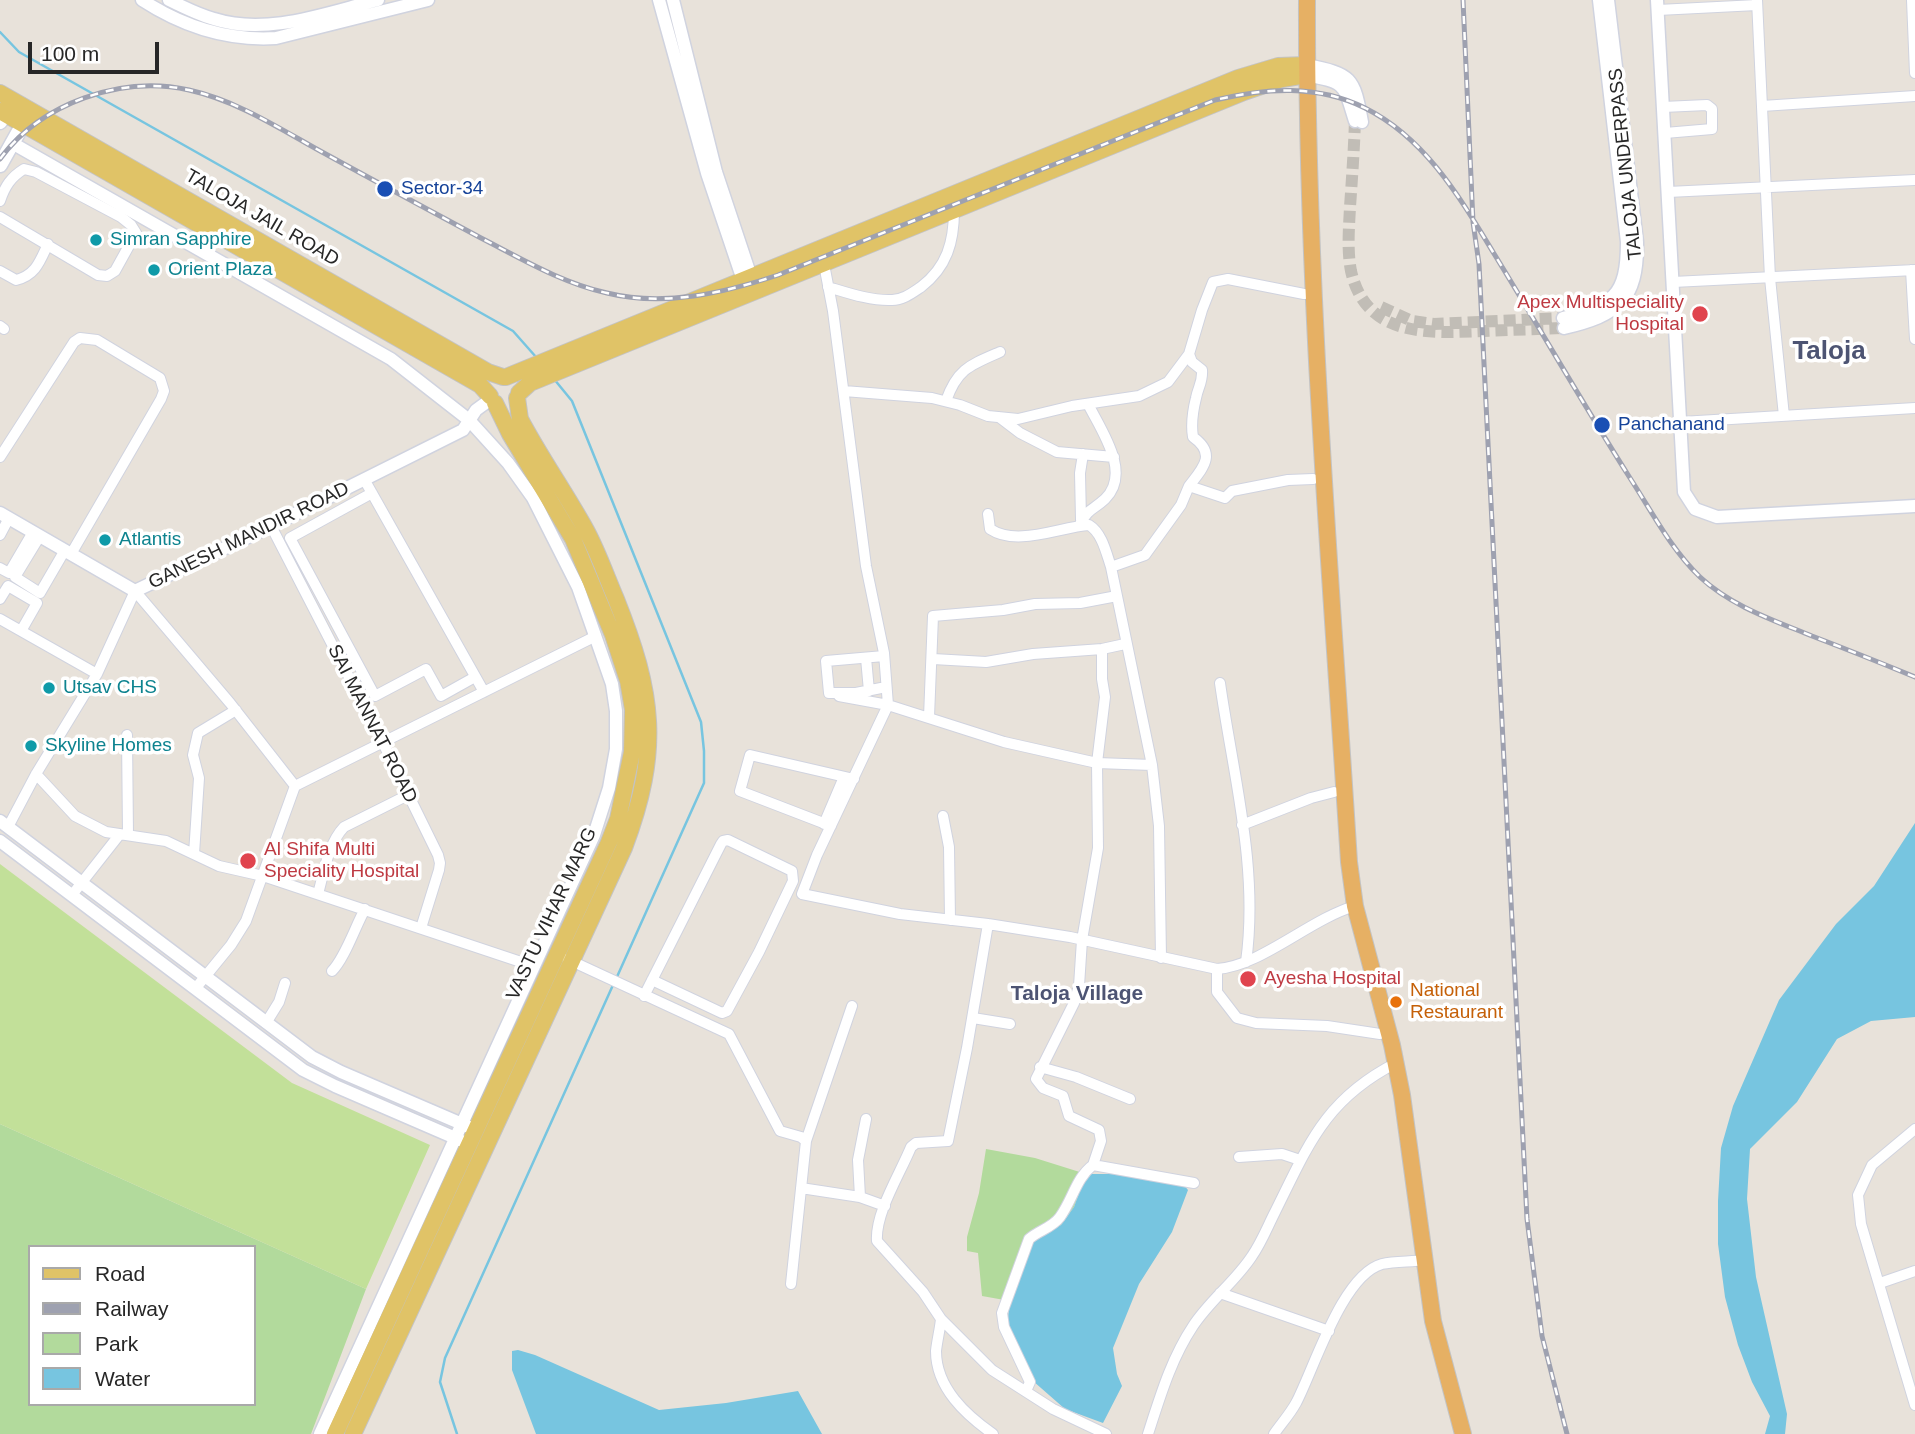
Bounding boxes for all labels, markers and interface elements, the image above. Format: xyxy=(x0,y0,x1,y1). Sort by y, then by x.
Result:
scale bar xyxy=(32,28,163,72)
text: 100 m xyxy=(41,42,99,65)
street label: TALOJA UNDERPASS xyxy=(1605,67,1647,261)
street label: TALOJA JAIL ROAD xyxy=(181,165,343,271)
place label: Sector-34 xyxy=(401,178,483,200)
marker: Sector-34 xyxy=(375,179,395,199)
place label: Simran Sapphire xyxy=(110,229,252,251)
marker: Simran Sapphire xyxy=(88,232,104,248)
place label: Orient Plaza xyxy=(168,259,273,281)
marker: Orient Plaza xyxy=(146,262,162,278)
place label: Apex Multispeciality Hospital xyxy=(1517,292,1684,336)
marker: Apex Multispeciality Hospital xyxy=(1690,304,1710,324)
district label: Taloja xyxy=(1792,336,1866,368)
place label: Panchanand xyxy=(1618,414,1725,436)
marker: Panchanand xyxy=(1592,415,1612,435)
street label: GANESH MANDIR ROAD xyxy=(145,477,353,595)
place label: Atlantis xyxy=(119,529,181,551)
marker: Atlantis xyxy=(97,532,113,548)
street label: SAI MANNAT ROAD xyxy=(322,641,422,807)
place label: Utsav CHS xyxy=(63,677,157,699)
marker: Utsav CHS xyxy=(41,680,57,696)
place label: Skyline Homes xyxy=(45,735,172,757)
marker: Skyline Homes xyxy=(23,738,39,754)
street label: VASTU VIHAR MARG xyxy=(502,824,602,1004)
place label: Al Shifa Multi Speciality Hospital xyxy=(264,839,419,883)
marker: Al Shifa Multi Speciality Hospital xyxy=(238,851,258,871)
place label: Ayesha Hospital xyxy=(1264,968,1401,990)
marker: Ayesha Hospital xyxy=(1238,969,1258,989)
place label: National Restaurant xyxy=(1410,980,1503,1024)
district label: Taloja Village xyxy=(1011,981,1143,1007)
marker: National Restaurant xyxy=(1388,994,1404,1010)
legend xyxy=(28,1245,256,1406)
text: Road xyxy=(95,1262,145,1285)
text: Railway xyxy=(95,1297,169,1320)
text: Park xyxy=(95,1332,138,1355)
text: Water xyxy=(95,1367,150,1390)

